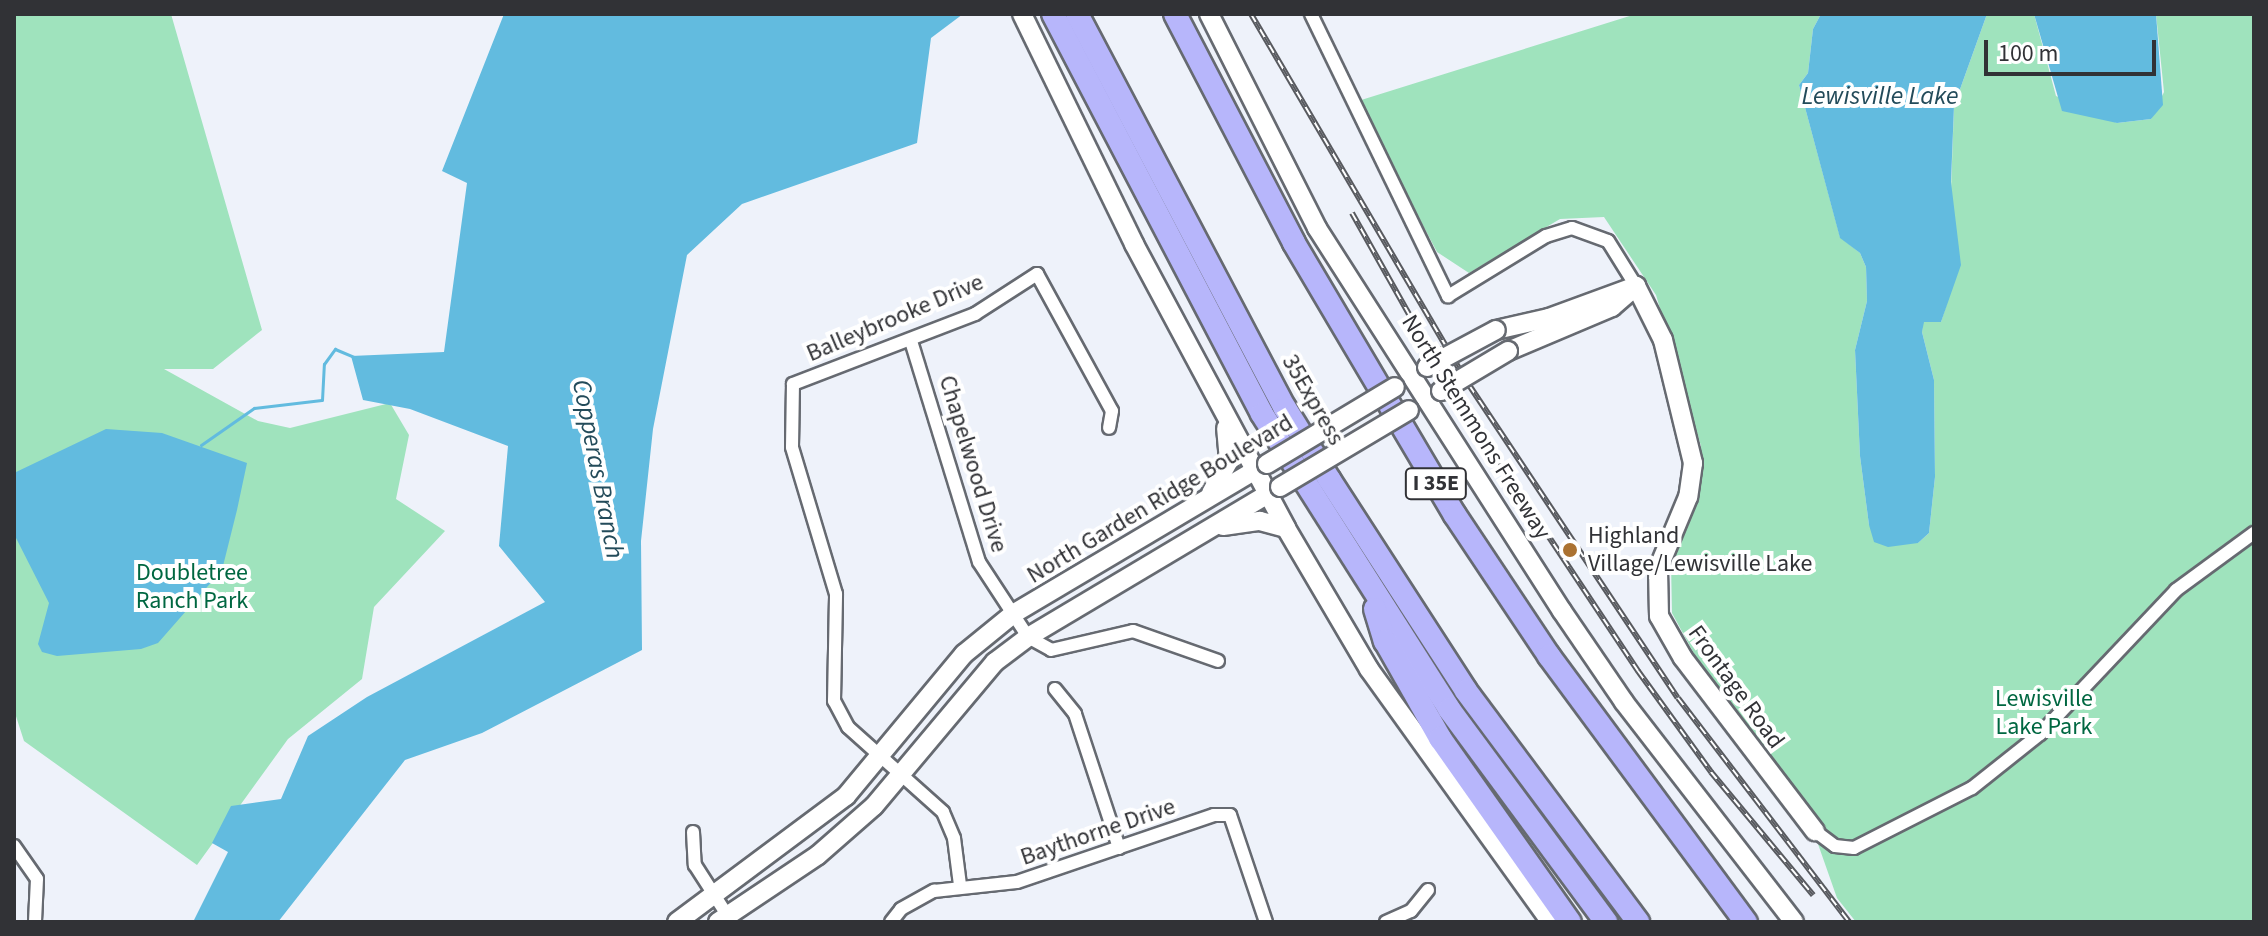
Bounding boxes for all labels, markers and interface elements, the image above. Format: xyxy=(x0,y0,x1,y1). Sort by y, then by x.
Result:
scale bar xyxy=(1988,24,2160,74)
text: 100 m xyxy=(1998,36,2058,71)
water label: Lewisville Lake xyxy=(1801,80,1959,112)
street label: Balleybrooke Drive xyxy=(802,268,988,368)
street label: North Stemmons Freeway xyxy=(1395,309,1557,545)
street label: 35Express xyxy=(1276,350,1350,450)
street label: Chapelwood Drive xyxy=(932,372,1014,556)
water label: Copperas Branch xyxy=(565,377,631,561)
street label: North Garden Ridge Boulevard xyxy=(1022,408,1298,590)
road number: I 35E xyxy=(1404,466,1468,502)
place label: Highland Village/Lewisville Lake xyxy=(1588,522,1812,578)
marker: Highland Village/Lewisville Lake xyxy=(1559,539,1581,561)
park label: Doubletree Ranch Park xyxy=(136,559,248,615)
street label: Frontage Road xyxy=(1682,620,1790,754)
park label: Lewisville Lake Park xyxy=(1995,685,2093,741)
street label: Baythorne Drive xyxy=(1017,792,1179,872)

